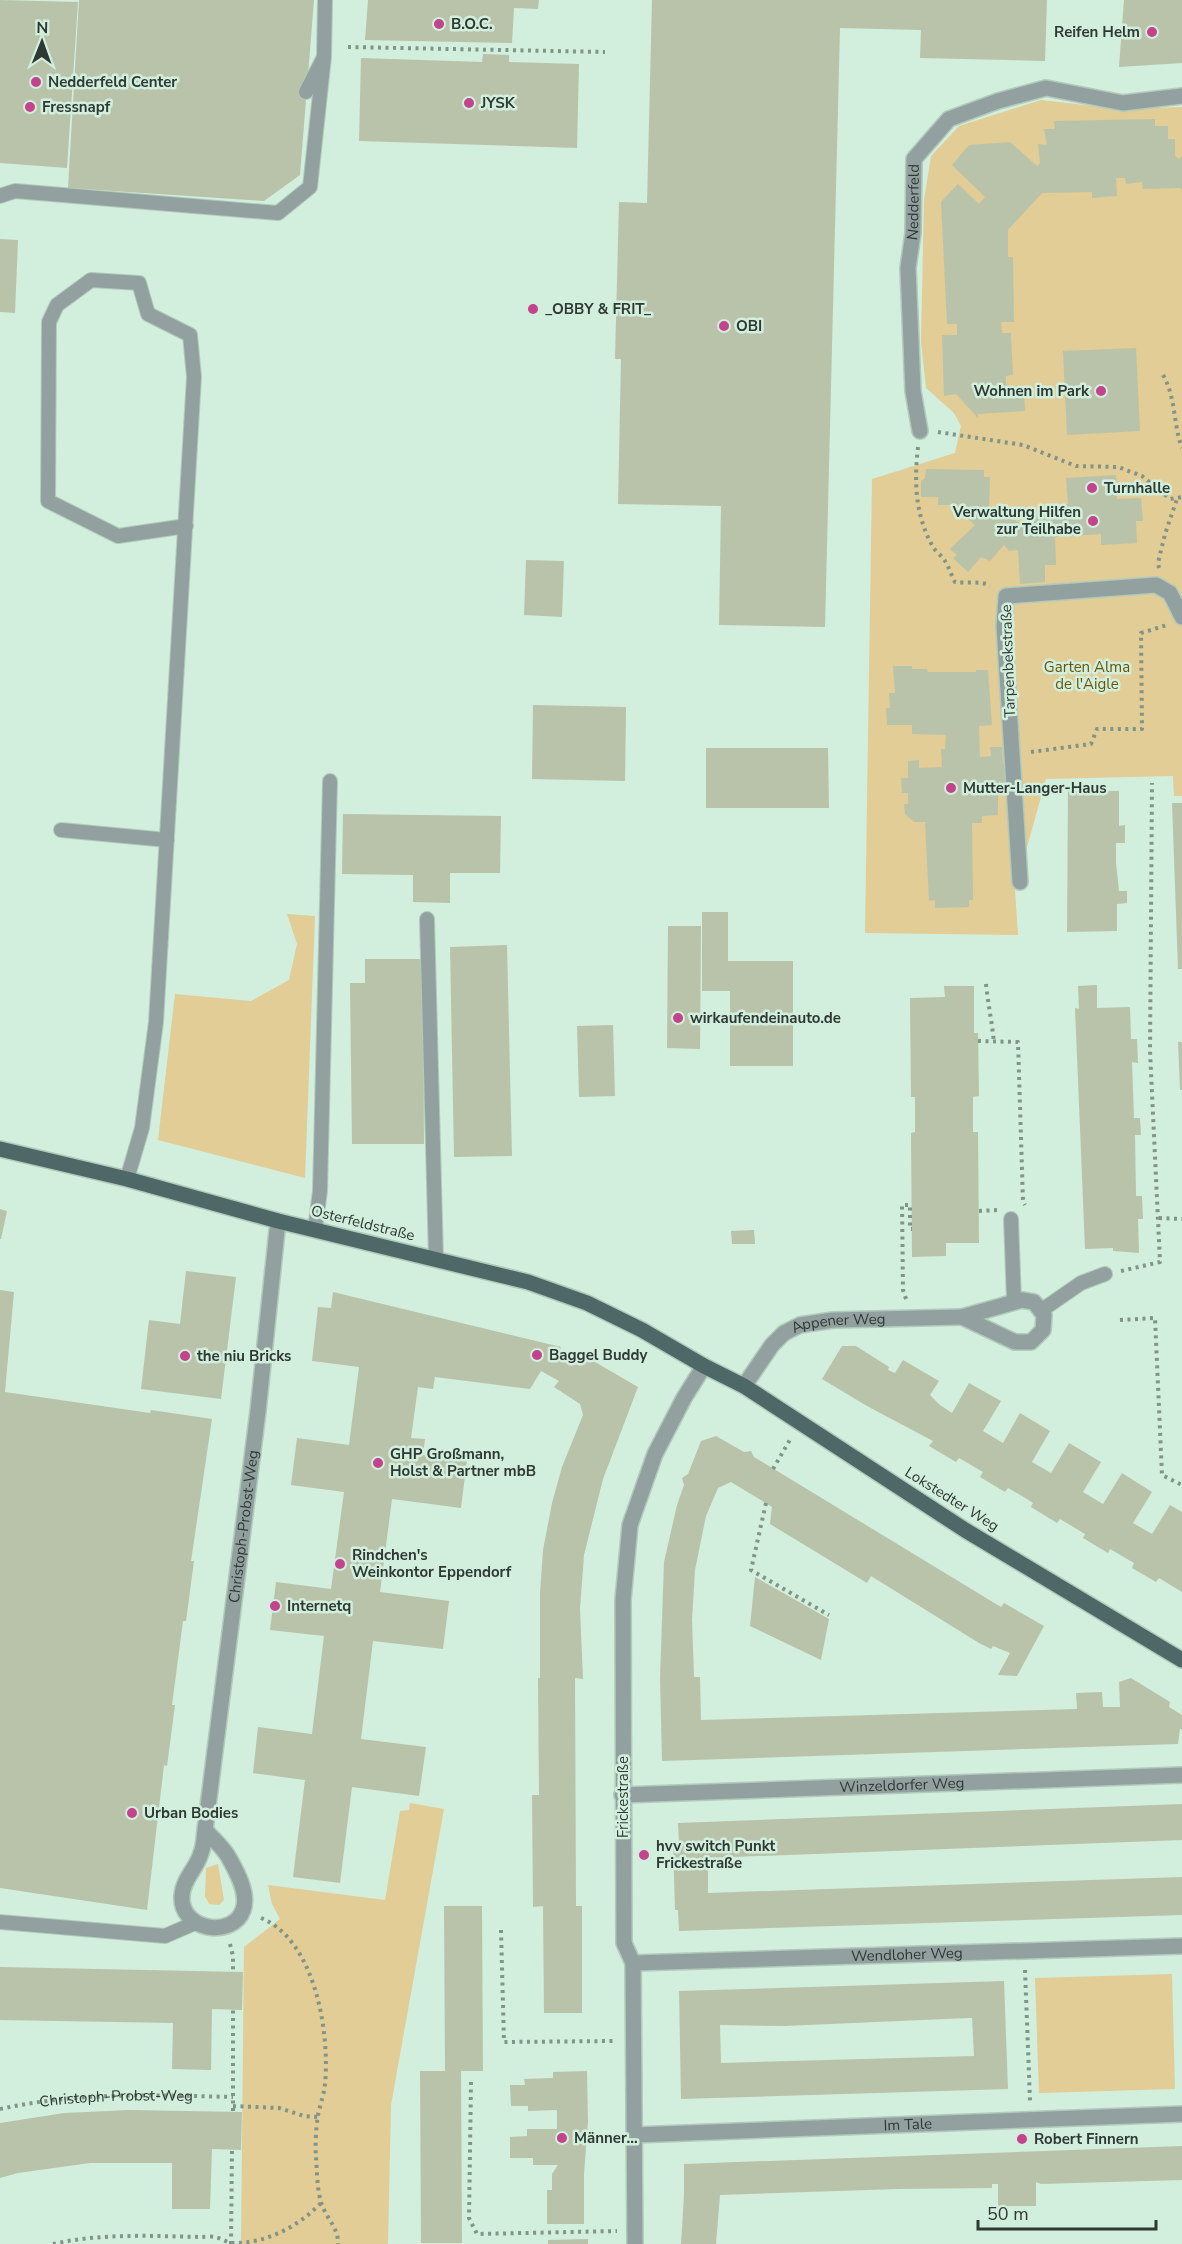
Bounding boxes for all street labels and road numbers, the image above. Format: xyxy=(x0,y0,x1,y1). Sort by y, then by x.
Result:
street label: Nedderfeld xyxy=(902,164,924,242)
street label: Tarpenbekstraße xyxy=(996,604,1020,718)
street label: Osterfeldstraße xyxy=(309,1200,417,1246)
street label: Appener Weg xyxy=(788,1309,886,1338)
street label: Christoph-Probst-Weg xyxy=(224,1449,263,1604)
street label: Lokstedter Weg xyxy=(901,1462,1003,1536)
street label: Frickestraße xyxy=(613,1756,633,1838)
street label: Winzeldorfer Weg xyxy=(839,1773,965,1797)
street label: Wendloher Weg xyxy=(851,1943,963,1966)
street label: Christoph-Probst-Weg xyxy=(38,2085,193,2112)
street label: Im Tale xyxy=(883,2114,933,2135)

